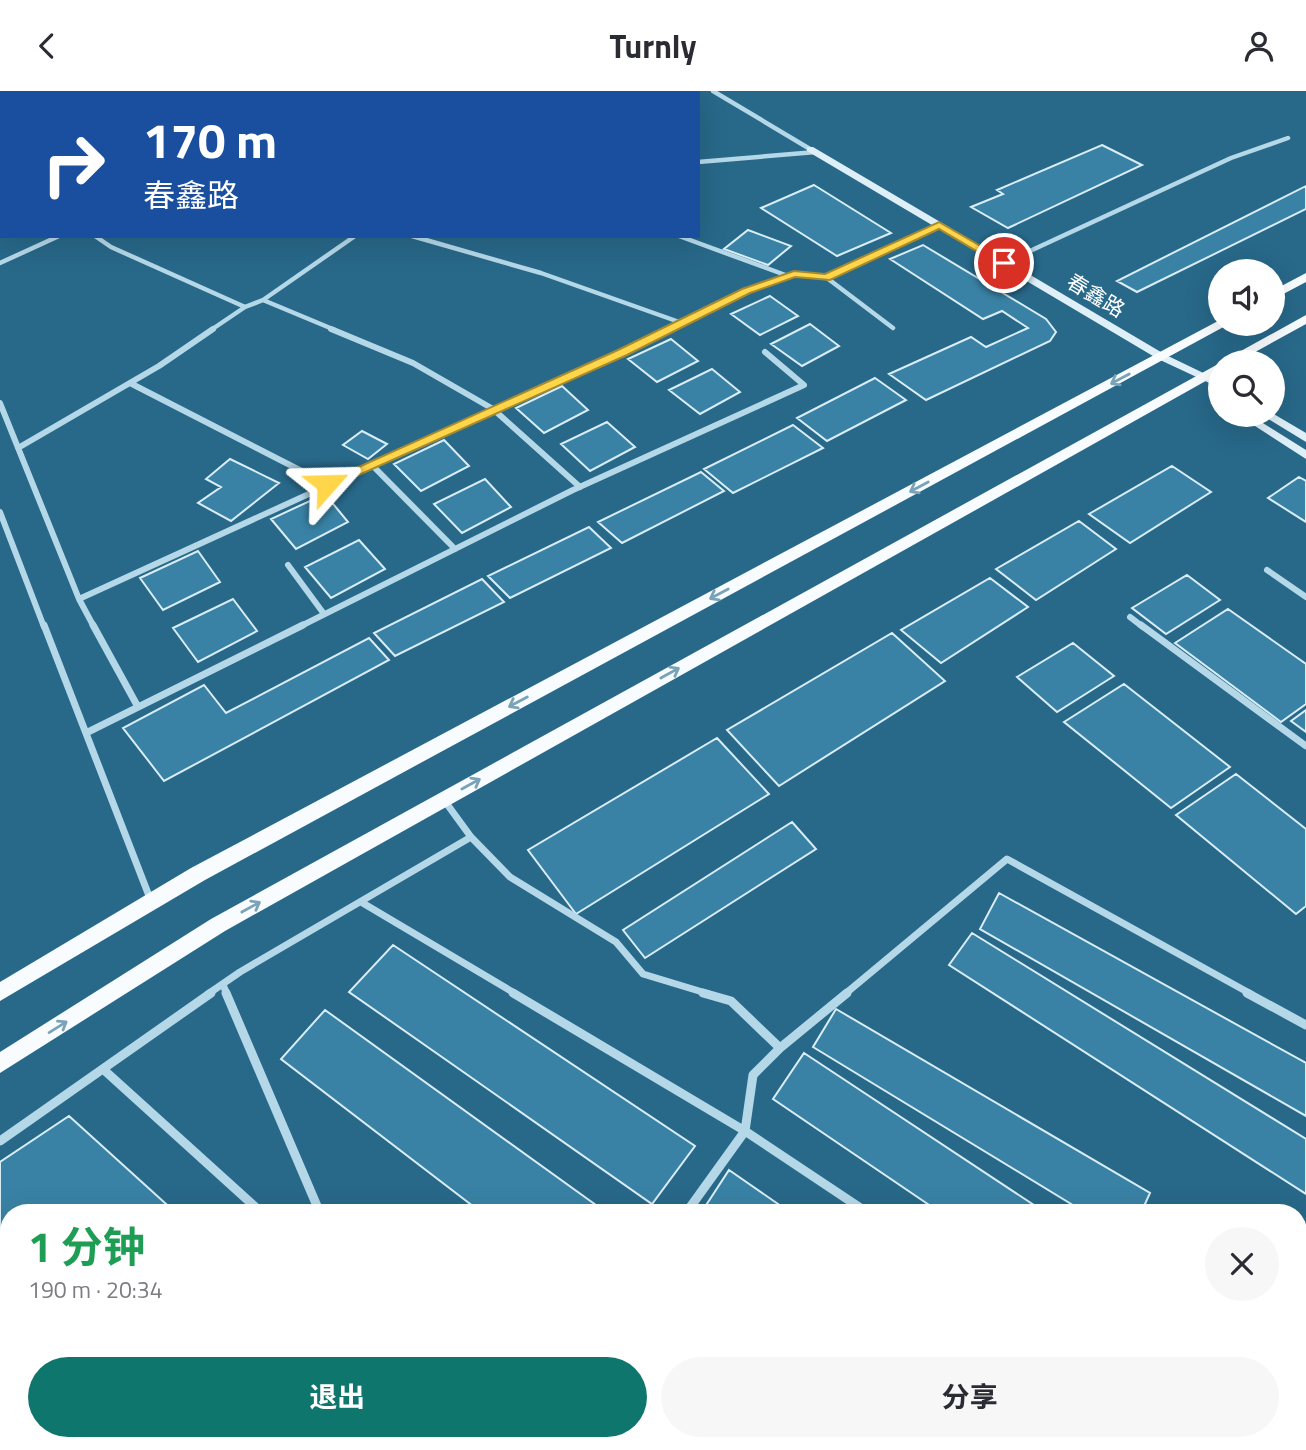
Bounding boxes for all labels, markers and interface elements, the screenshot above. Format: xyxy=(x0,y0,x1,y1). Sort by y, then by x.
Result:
text: Turnly xyxy=(609,22,697,70)
icon: back xyxy=(28,27,66,65)
icon: person xyxy=(1240,27,1278,65)
text: 170 m xyxy=(143,102,277,177)
icon: right xyxy=(28,119,119,210)
text: 春鑫路 xyxy=(143,171,239,219)
pin xyxy=(974,233,1034,293)
icon: arrive xyxy=(985,244,1023,282)
map controls xyxy=(1208,259,1285,427)
button: sound xyxy=(1208,259,1285,336)
street label: 春鑫路 xyxy=(1061,265,1131,325)
button: search xyxy=(1208,350,1285,427)
one-way arrow xyxy=(1110,373,1130,387)
position arrow xyxy=(290,447,364,521)
one-way arrow xyxy=(909,481,930,494)
one-way arrow xyxy=(709,588,729,602)
one-way arrow xyxy=(659,666,680,680)
one-way arrow xyxy=(508,696,529,709)
one-way arrow xyxy=(461,777,481,791)
one-way arrow xyxy=(241,900,261,914)
one-way arrow xyxy=(47,1019,67,1033)
text: 1 分钟 xyxy=(28,1214,145,1278)
button: close xyxy=(1205,1227,1279,1301)
text: 190 m · 20:34 xyxy=(28,1272,163,1307)
button: 退出 xyxy=(28,1357,647,1437)
button: 分享 xyxy=(661,1357,1279,1437)

